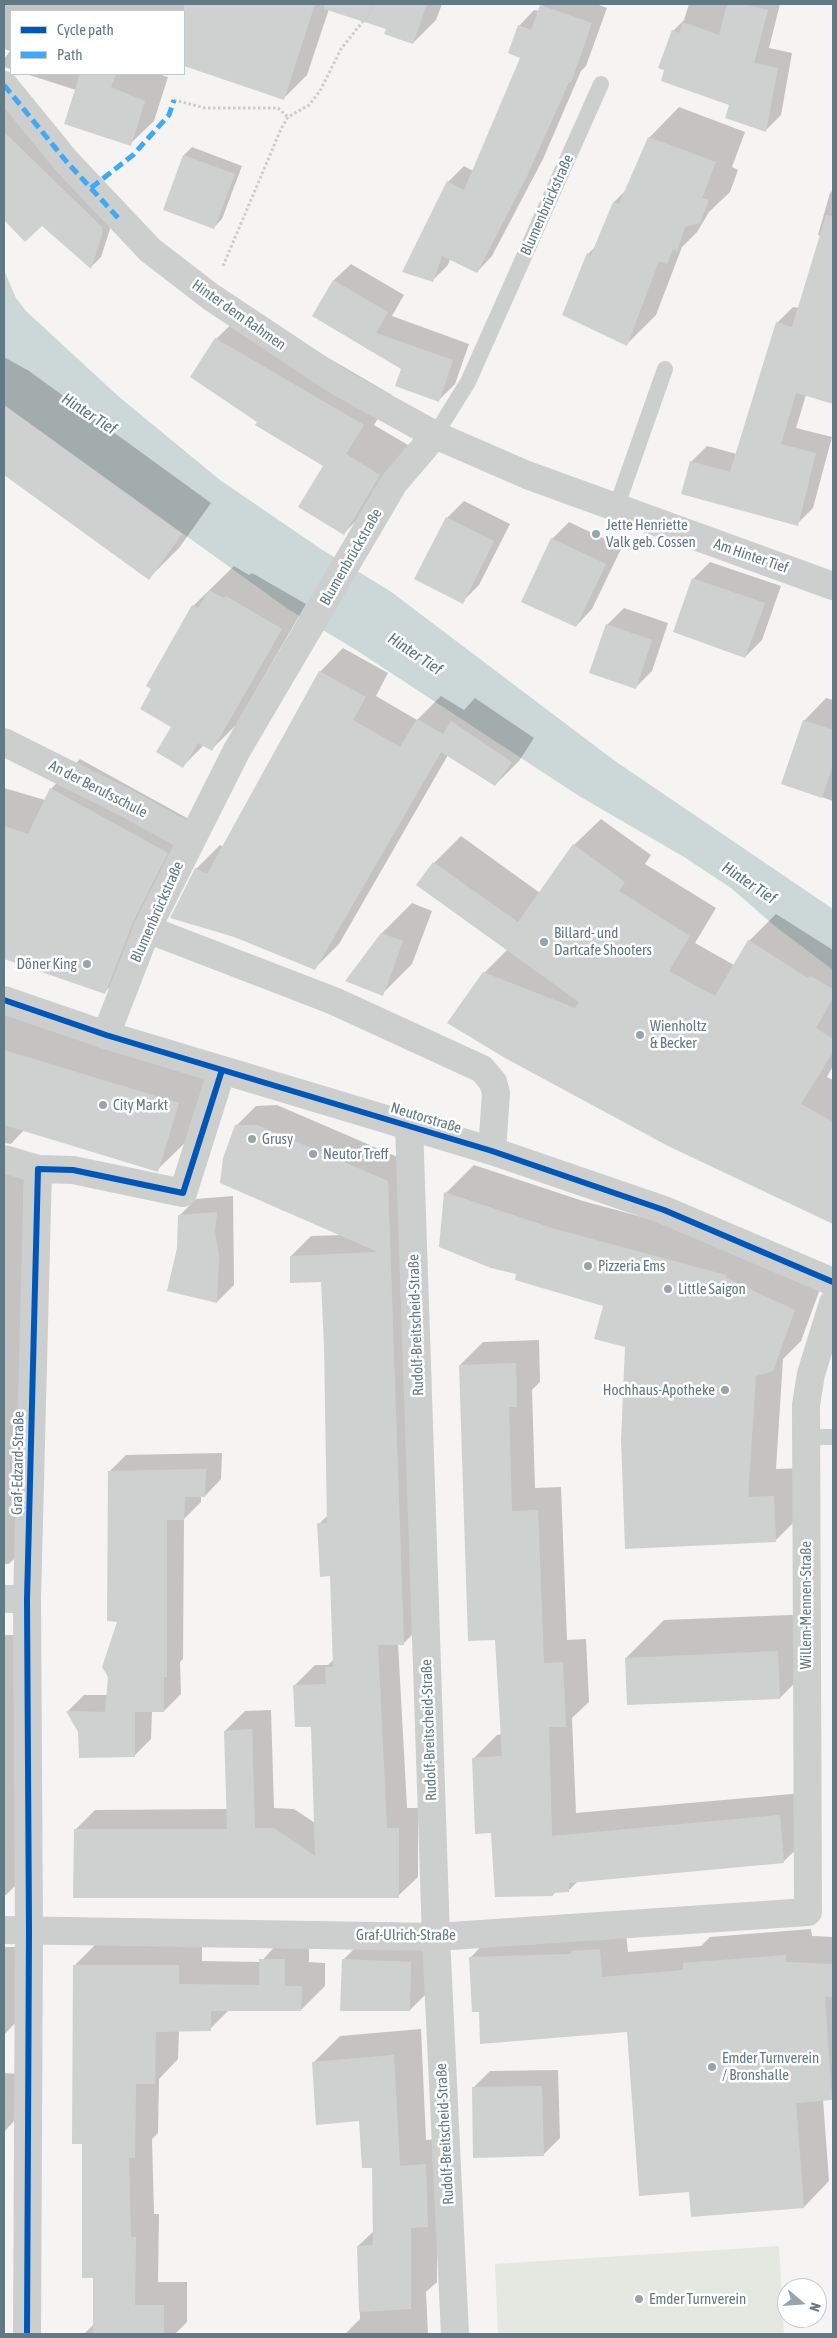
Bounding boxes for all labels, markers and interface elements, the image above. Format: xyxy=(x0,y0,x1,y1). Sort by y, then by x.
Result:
legend xyxy=(10,10,185,75)
text: Cycle path xyxy=(57,21,114,38)
text: Path xyxy=(57,46,83,63)
street label: Blumenbrückstraße xyxy=(517,152,577,258)
street label: Hinter dem Rahmen xyxy=(189,276,289,354)
water label: Hinter Tief xyxy=(58,389,120,439)
street label: Blumenbrückstraße xyxy=(316,505,386,609)
place label: Jette Henriette Valk geb. Cossen xyxy=(606,516,696,551)
marker: Jette Henriette Valk geb. Cossen xyxy=(590,528,602,540)
street label: Am Hinter Tief xyxy=(711,535,791,577)
water label: Hinter Tief xyxy=(384,629,446,679)
street label: An der Berufsschule xyxy=(46,756,150,822)
water label: Hinter Tief xyxy=(718,858,780,908)
street label: Blumenbrückstraße xyxy=(127,859,187,965)
place label: Billard- und Dartcafe Shooters xyxy=(554,924,652,959)
marker: Billard- und Dartcafe Shooters xyxy=(538,936,550,948)
place label: Döner King xyxy=(16,955,77,973)
marker: Döner King xyxy=(81,958,93,970)
place label: Wienholtz & Becker xyxy=(650,1017,706,1052)
marker: Wienholtz & Becker xyxy=(634,1029,646,1041)
place label: City Markt xyxy=(113,1096,168,1114)
marker: City Markt xyxy=(97,1099,109,1111)
street label: Neutorstraße xyxy=(388,1099,464,1137)
place label: Grusy xyxy=(262,1130,293,1148)
marker: Grusy xyxy=(246,1133,258,1145)
place label: Neutor Treff xyxy=(323,1145,389,1163)
marker: Neutor Treff xyxy=(307,1148,319,1160)
street label: Rudolf-Breitscheid-Straße xyxy=(405,1254,427,1396)
place label: Pizzeria Ems xyxy=(598,1257,665,1275)
marker: Pizzeria Ems xyxy=(582,1260,594,1272)
place label: Little Saigon xyxy=(678,1280,746,1298)
marker: Little Saigon xyxy=(662,1283,674,1295)
place label: Hochhaus-Apotheke xyxy=(603,1381,715,1399)
marker: Hochhaus-Apotheke xyxy=(719,1384,731,1396)
street label: Graf-Edzard-Straße xyxy=(8,1411,28,1515)
street label: Willem-Mennen-Straße xyxy=(797,1541,815,1669)
street label: Rudolf-Breitscheid-Straße xyxy=(418,1659,440,1801)
street label: Graf-Ulrich-Straße xyxy=(356,1926,456,1944)
place label: Emder Turnverein / Bronshalle xyxy=(722,2049,819,2084)
marker: Emder Turnverein / Bronshalle xyxy=(706,2061,718,2073)
street label: Rudolf-Breitscheid-Straße xyxy=(432,2063,458,2205)
north arrow xyxy=(777,2278,827,2328)
place label: Emder Turnverein xyxy=(649,2290,746,2308)
marker: Emder Turnverein xyxy=(633,2293,645,2305)
text: N xyxy=(806,2301,824,2314)

